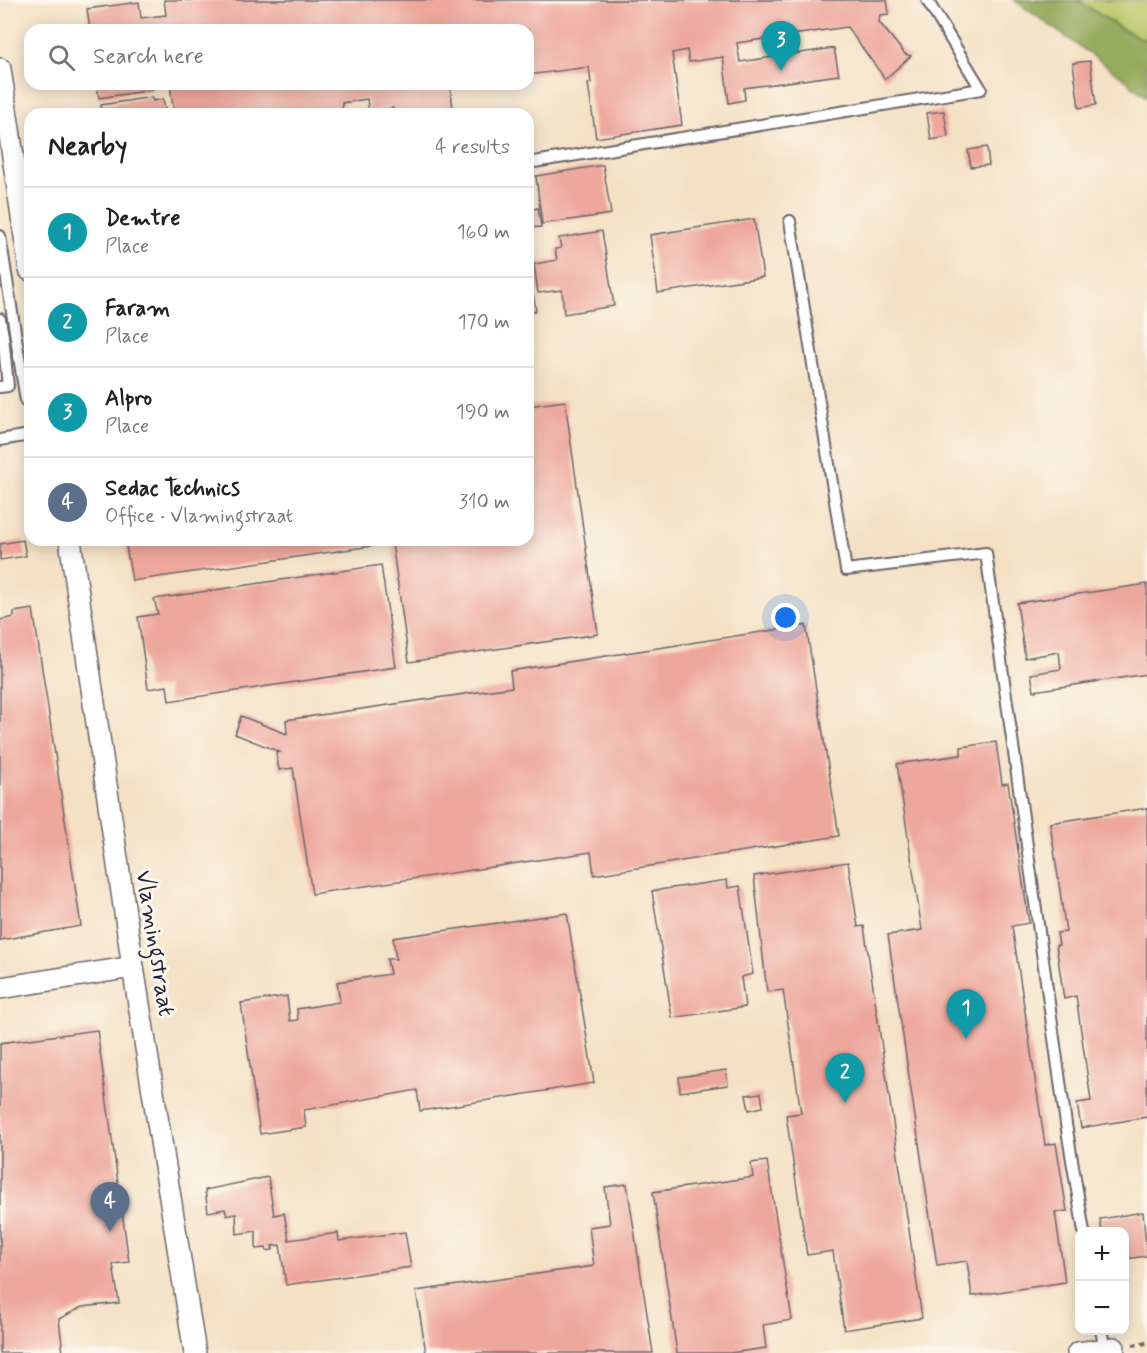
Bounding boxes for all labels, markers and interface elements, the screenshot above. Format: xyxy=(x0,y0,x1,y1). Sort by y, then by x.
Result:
pin: 3 xyxy=(762,22,800,71)
search box xyxy=(24,24,534,90)
icon: search xyxy=(45,41,78,74)
text: Search here xyxy=(93,43,204,71)
text: Nearby xyxy=(48,130,127,164)
text: 4 results xyxy=(435,134,510,161)
text: Demtre xyxy=(105,205,180,233)
text: 1 xyxy=(63,219,72,246)
text: 160 m xyxy=(457,219,510,246)
text: Place xyxy=(105,233,149,260)
text: Faram xyxy=(105,295,170,323)
text: 2 xyxy=(63,309,72,336)
text: 170 m xyxy=(458,309,510,336)
text: Place xyxy=(105,323,149,350)
text: Alpro xyxy=(105,385,152,413)
text: 3 xyxy=(63,399,72,426)
text: 190 m xyxy=(456,399,510,426)
text: Place xyxy=(105,413,149,440)
text: Sedac Technics xyxy=(105,475,240,503)
text: 4 xyxy=(62,489,73,516)
text: 310 m xyxy=(459,489,510,516)
text: Office · Vlamingstraat xyxy=(105,503,293,530)
your location xyxy=(771,603,800,632)
street label: Vlamingstraat xyxy=(125,868,181,1019)
pin: 1 xyxy=(946,990,986,1039)
pin: 2 xyxy=(826,1054,864,1103)
pin: 4 xyxy=(90,1182,130,1232)
map controls xyxy=(1075,1227,1129,1335)
button: + xyxy=(1075,1227,1129,1281)
button: − xyxy=(1075,1281,1129,1335)

